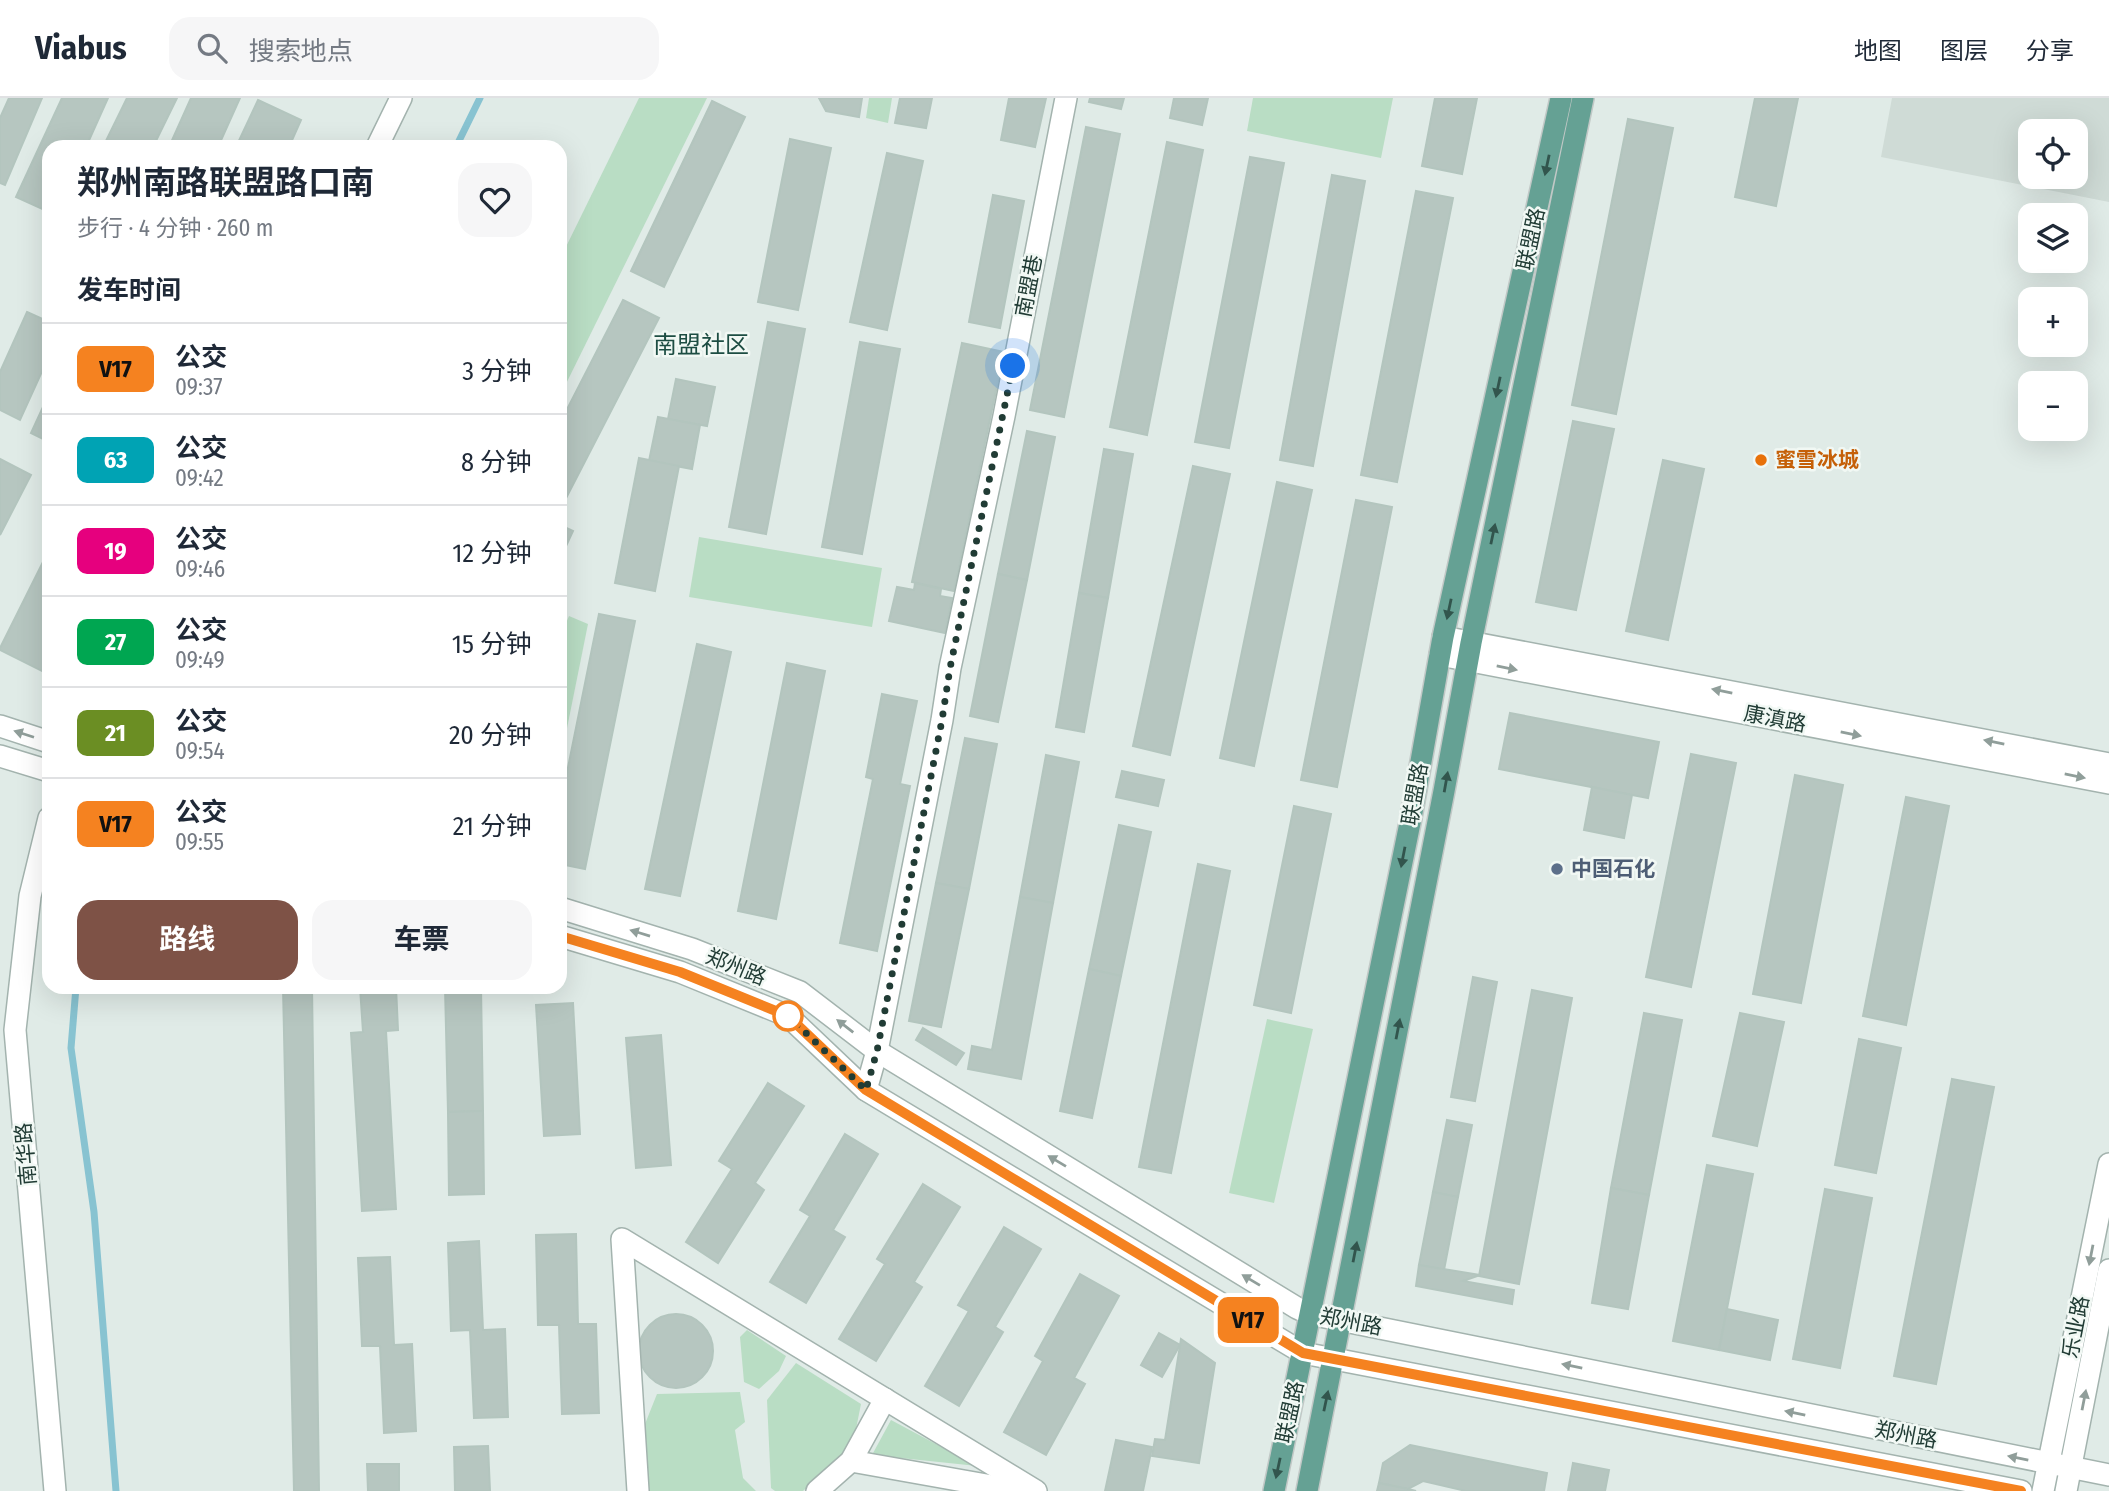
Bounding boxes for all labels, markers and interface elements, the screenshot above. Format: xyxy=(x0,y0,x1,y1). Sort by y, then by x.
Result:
search box xyxy=(169,17,659,80)
text: Viabus xyxy=(35,28,127,68)
icon: search xyxy=(193,29,231,67)
text: 搜索地点 xyxy=(249,36,353,67)
text: 地图 xyxy=(1854,37,1902,65)
text: 图层 xyxy=(1940,37,1988,65)
text: 分享 xyxy=(2026,37,2074,65)
map controls xyxy=(2018,119,2088,441)
button: locate xyxy=(2018,119,2088,189)
one-way arrow xyxy=(1542,154,1553,176)
text: 郑州南路联盟路口南 xyxy=(77,163,374,203)
button: heart xyxy=(458,163,532,237)
button: layers xyxy=(2018,203,2088,273)
street label: 联盟路 xyxy=(1512,205,1550,273)
text: 步行 · 4 分钟 · 260 m xyxy=(77,214,274,242)
street label: 南盟巷 xyxy=(1010,253,1048,319)
text: 发车时间 xyxy=(77,275,181,306)
button: + xyxy=(2018,287,2088,357)
district label: 南盟社区 xyxy=(653,331,749,359)
text: 公交 xyxy=(175,342,227,373)
your location xyxy=(995,348,1030,383)
text: V17 xyxy=(99,355,132,383)
text: 3 分钟 xyxy=(462,356,532,387)
button: − xyxy=(2018,371,2088,441)
text: 09:37 xyxy=(175,373,223,401)
one-way arrow xyxy=(1493,376,1504,398)
text: 公交 xyxy=(175,433,227,464)
text: 63 xyxy=(104,446,127,474)
text: 8 分钟 xyxy=(461,447,532,478)
place label: 蜜雪冰城 xyxy=(1775,447,1859,473)
marker: 蜜雪冰城 xyxy=(1753,452,1769,468)
text: 09:42 xyxy=(175,464,224,492)
one-way arrow xyxy=(1488,523,1499,545)
text: 公交 xyxy=(175,524,227,555)
text: 19 xyxy=(104,537,127,565)
text: 12 分钟 xyxy=(452,538,532,569)
text: 09:46 xyxy=(175,555,225,583)
one-way arrow xyxy=(1444,598,1455,620)
text: 公交 xyxy=(175,615,227,646)
text: 27 xyxy=(105,628,126,656)
text: 15 分钟 xyxy=(452,629,532,660)
text: 09:49 xyxy=(175,646,225,674)
one-way arrow xyxy=(1496,663,1518,674)
one-way arrow xyxy=(1711,685,1733,696)
street label: 康滇路 xyxy=(1742,700,1808,738)
text: 公交 xyxy=(175,706,227,737)
text: 21 xyxy=(105,719,126,747)
text: 20 分钟 xyxy=(449,720,532,751)
one-way arrow xyxy=(14,728,35,739)
one-way arrow xyxy=(1840,728,1862,739)
text: 09:54 xyxy=(175,737,225,765)
one-way arrow xyxy=(1983,737,2005,748)
street label: 联盟路 xyxy=(1397,761,1433,827)
one-way arrow xyxy=(1441,771,1452,793)
one-way arrow xyxy=(2064,771,2086,782)
text: 公交 xyxy=(175,797,227,828)
text: V17 xyxy=(99,810,132,838)
text: 21 分钟 xyxy=(453,811,532,842)
text: 09:55 xyxy=(175,828,224,856)
one-way arrow xyxy=(1398,846,1409,868)
place label: 中国石化 xyxy=(1571,856,1655,882)
marker: 中国石化 xyxy=(1549,861,1565,877)
button: 路线 xyxy=(77,900,298,980)
button: 车票 xyxy=(312,900,532,980)
one-way arrow xyxy=(629,927,650,937)
street label: 郑州路 xyxy=(702,943,770,991)
unlabelled marker xyxy=(773,1001,803,1031)
one-way arrow xyxy=(1393,1018,1404,1040)
one-way arrow xyxy=(836,1020,854,1034)
street label: 南华路 xyxy=(10,1121,42,1187)
one-way arrow xyxy=(1048,1155,1067,1168)
one-way arrow xyxy=(1350,1241,1361,1263)
one-way arrow xyxy=(2085,1244,2096,1266)
one-way arrow xyxy=(1242,1274,1261,1287)
street label: 乐业路 xyxy=(2057,1294,2095,1360)
line badge: V17 xyxy=(1208,1297,1288,1343)
street label: 郑州路 xyxy=(1318,1303,1384,1341)
text: V17 xyxy=(1232,1306,1264,1334)
one-way arrow xyxy=(1561,1361,1583,1372)
street label: 联盟路 xyxy=(1271,1378,1309,1446)
one-way arrow xyxy=(2078,1389,2089,1411)
one-way arrow xyxy=(1320,1390,1331,1412)
one-way arrow xyxy=(1784,1407,1806,1418)
street label: 郑州路 xyxy=(1873,1416,1939,1454)
one-way arrow xyxy=(2007,1453,2029,1464)
one-way arrow xyxy=(1273,1457,1284,1479)

